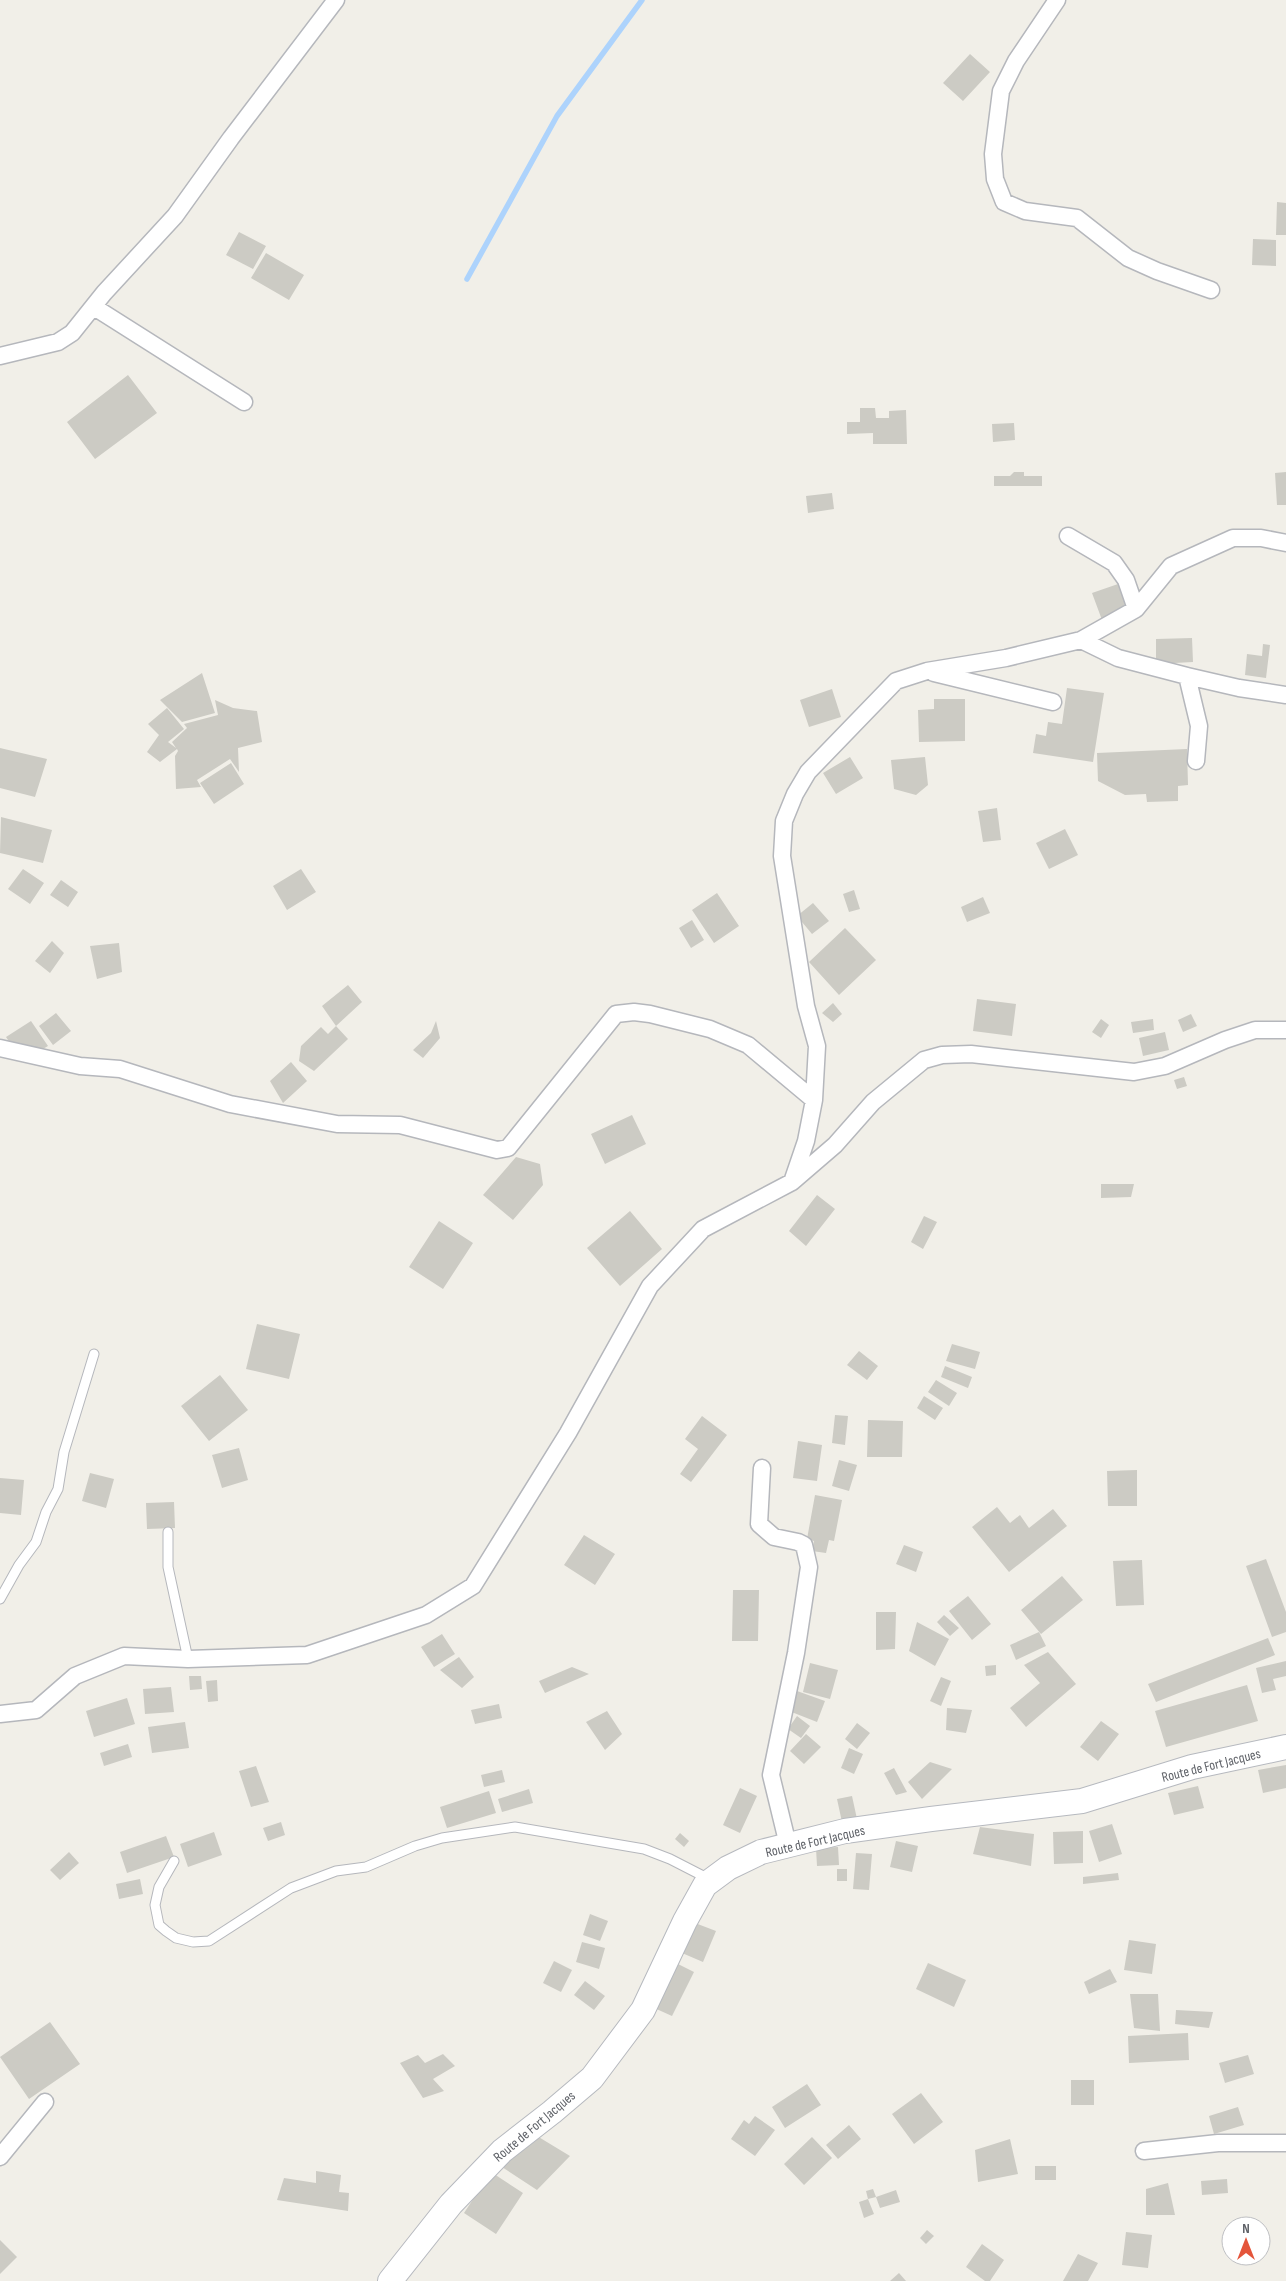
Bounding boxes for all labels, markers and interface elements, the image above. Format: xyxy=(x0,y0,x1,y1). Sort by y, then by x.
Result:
street label: Route de Fort Jacques xyxy=(1160,1745,1262,1786)
street label: Route de Fort Jacques xyxy=(764,1822,866,1861)
street label: Route de Fort Jacques xyxy=(490,2087,579,2165)
north arrow xyxy=(1221,2216,1271,2266)
text: N xyxy=(1242,2220,1250,2237)

